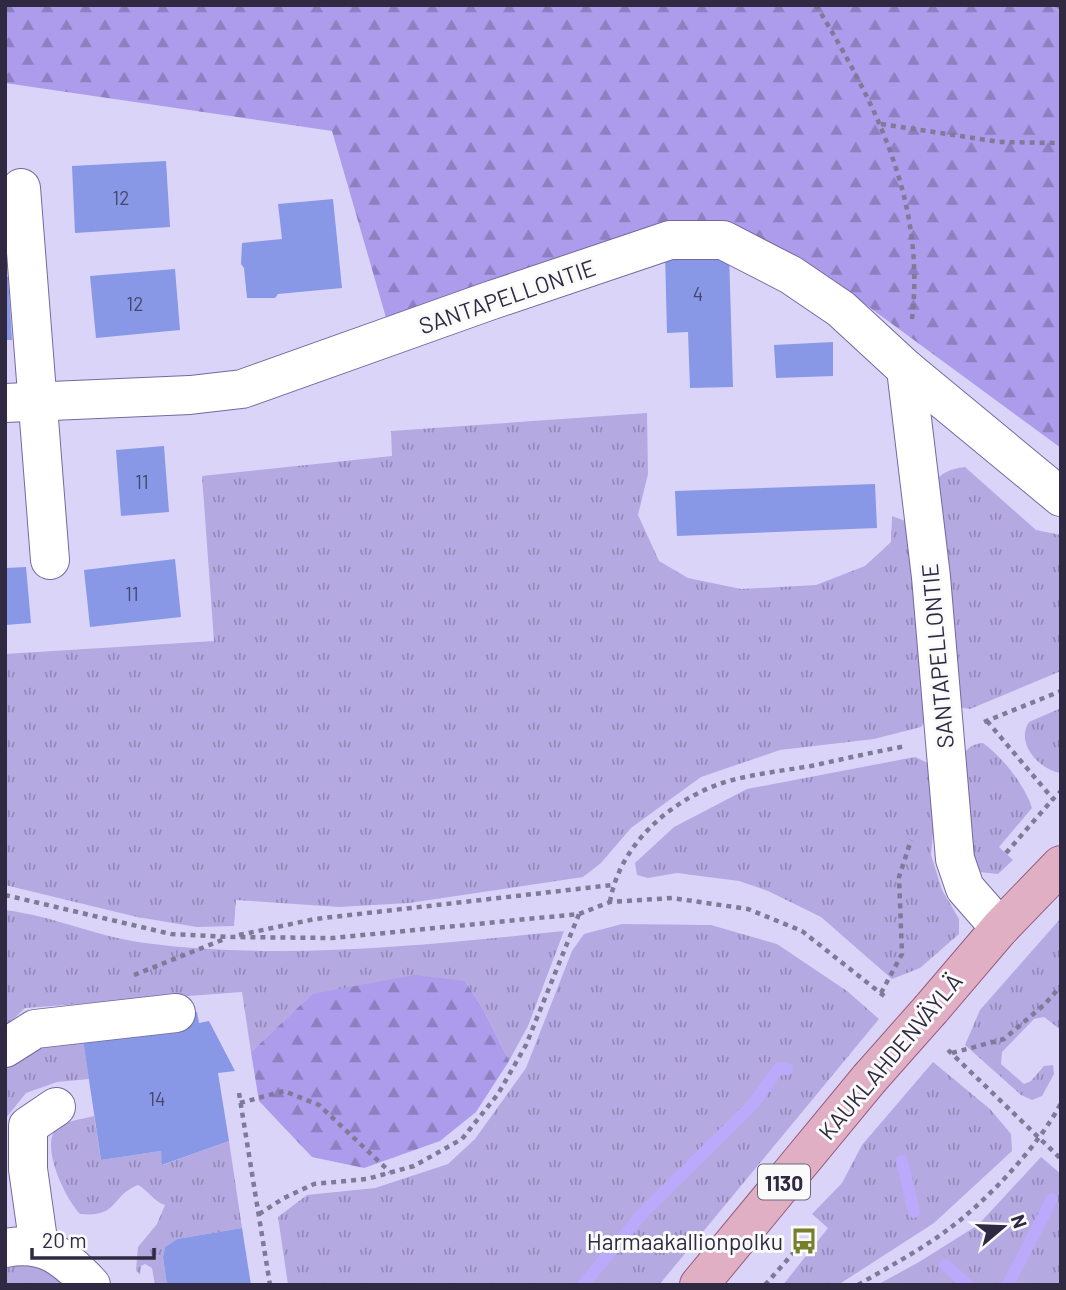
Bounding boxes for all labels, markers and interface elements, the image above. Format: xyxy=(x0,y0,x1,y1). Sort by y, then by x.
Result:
house number: 12 xyxy=(113,186,129,209)
street label: SANTAPELLONTIE xyxy=(415,253,599,339)
house number: 4 xyxy=(693,282,703,305)
house number: 12 xyxy=(127,292,143,315)
house number: 11 xyxy=(135,470,149,493)
street label: SANTAPELLONTIE xyxy=(915,563,959,749)
house number: 11 xyxy=(125,582,139,605)
street label: KAUKLAHDENVÄYLÄ xyxy=(812,967,968,1145)
house number: 14 xyxy=(148,1087,166,1110)
road number: 1130 xyxy=(758,1164,810,1200)
north arrow xyxy=(968,1192,1038,1262)
text: N xyxy=(1007,1212,1032,1231)
scale bar xyxy=(32,1216,154,1260)
bus stop icon: Harmaakallionpolku xyxy=(789,1226,819,1256)
text: 20 m xyxy=(42,1227,87,1252)
place label: Harmaakallionpolku xyxy=(587,1227,783,1255)

